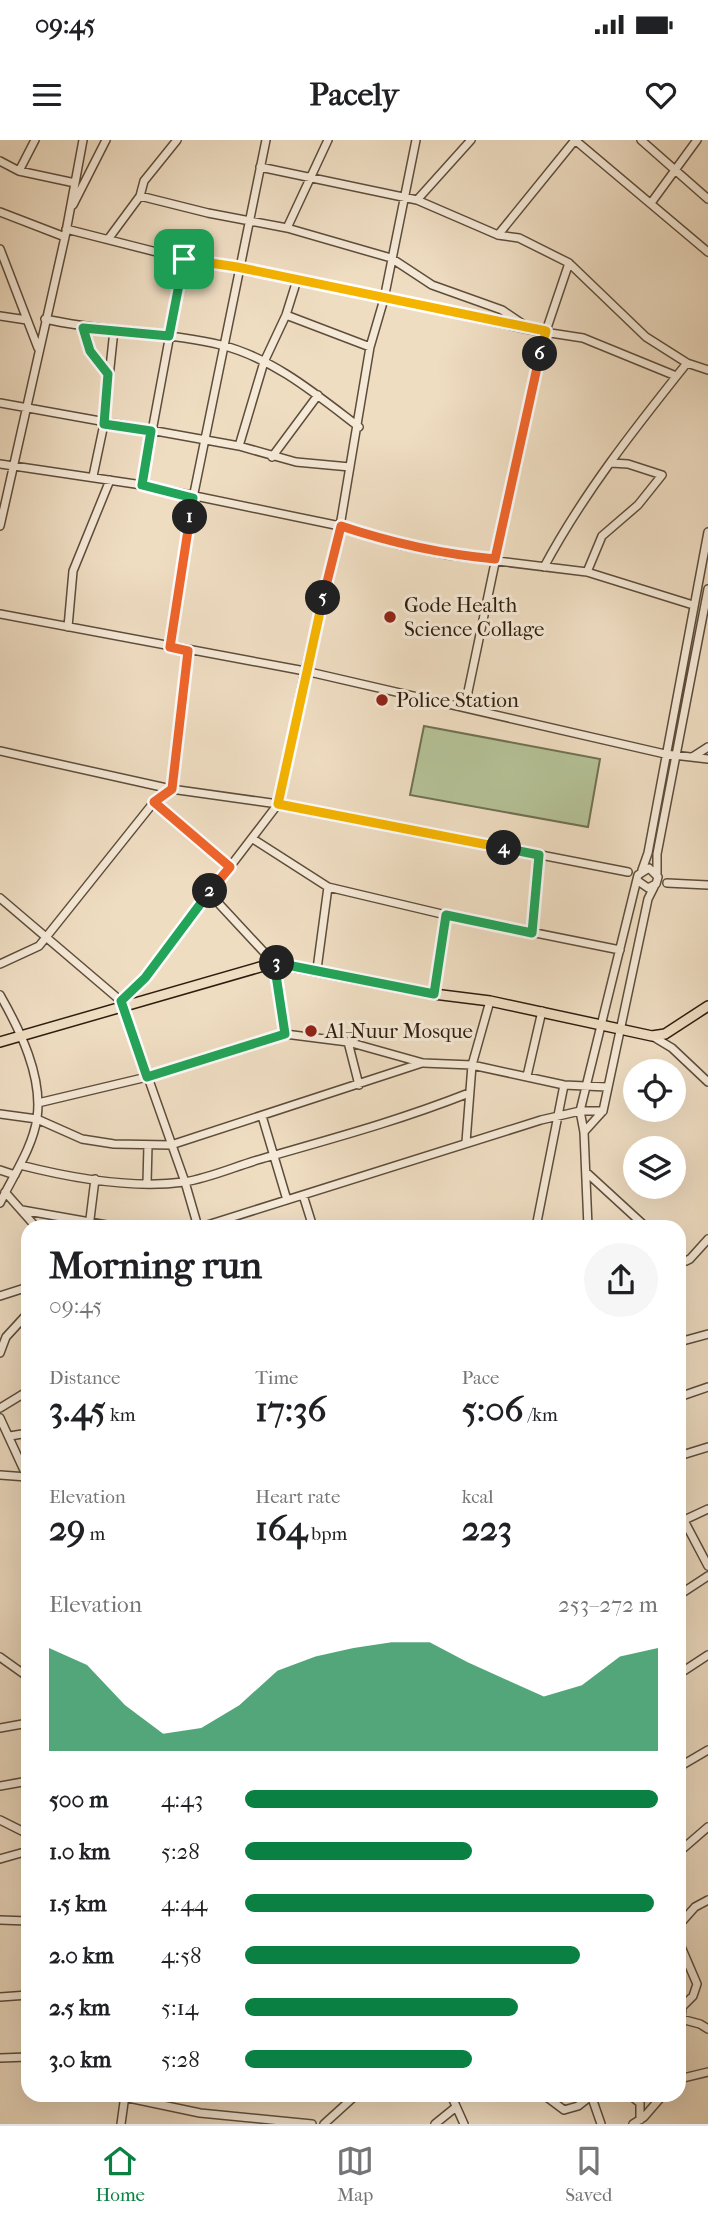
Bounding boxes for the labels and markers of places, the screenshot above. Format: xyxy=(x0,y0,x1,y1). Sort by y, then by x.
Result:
pin xyxy=(154,229,214,289)
pin: 6 xyxy=(522,336,558,372)
pin: 1 xyxy=(172,500,208,534)
pin: 5 xyxy=(306,580,340,616)
place label: Gode Health Science Collage xyxy=(404,593,544,641)
marker: Gode Health Science Collage xyxy=(382,609,398,625)
place label: Police Station xyxy=(396,688,519,712)
marker: Police Station xyxy=(374,692,390,708)
pin: 4 xyxy=(486,830,522,866)
pin: 2 xyxy=(192,874,228,908)
pin: 3 xyxy=(260,946,294,980)
place label: Al-Nuur Mosque xyxy=(324,1019,473,1043)
marker: Al-Nuur Mosque xyxy=(303,1023,319,1039)

